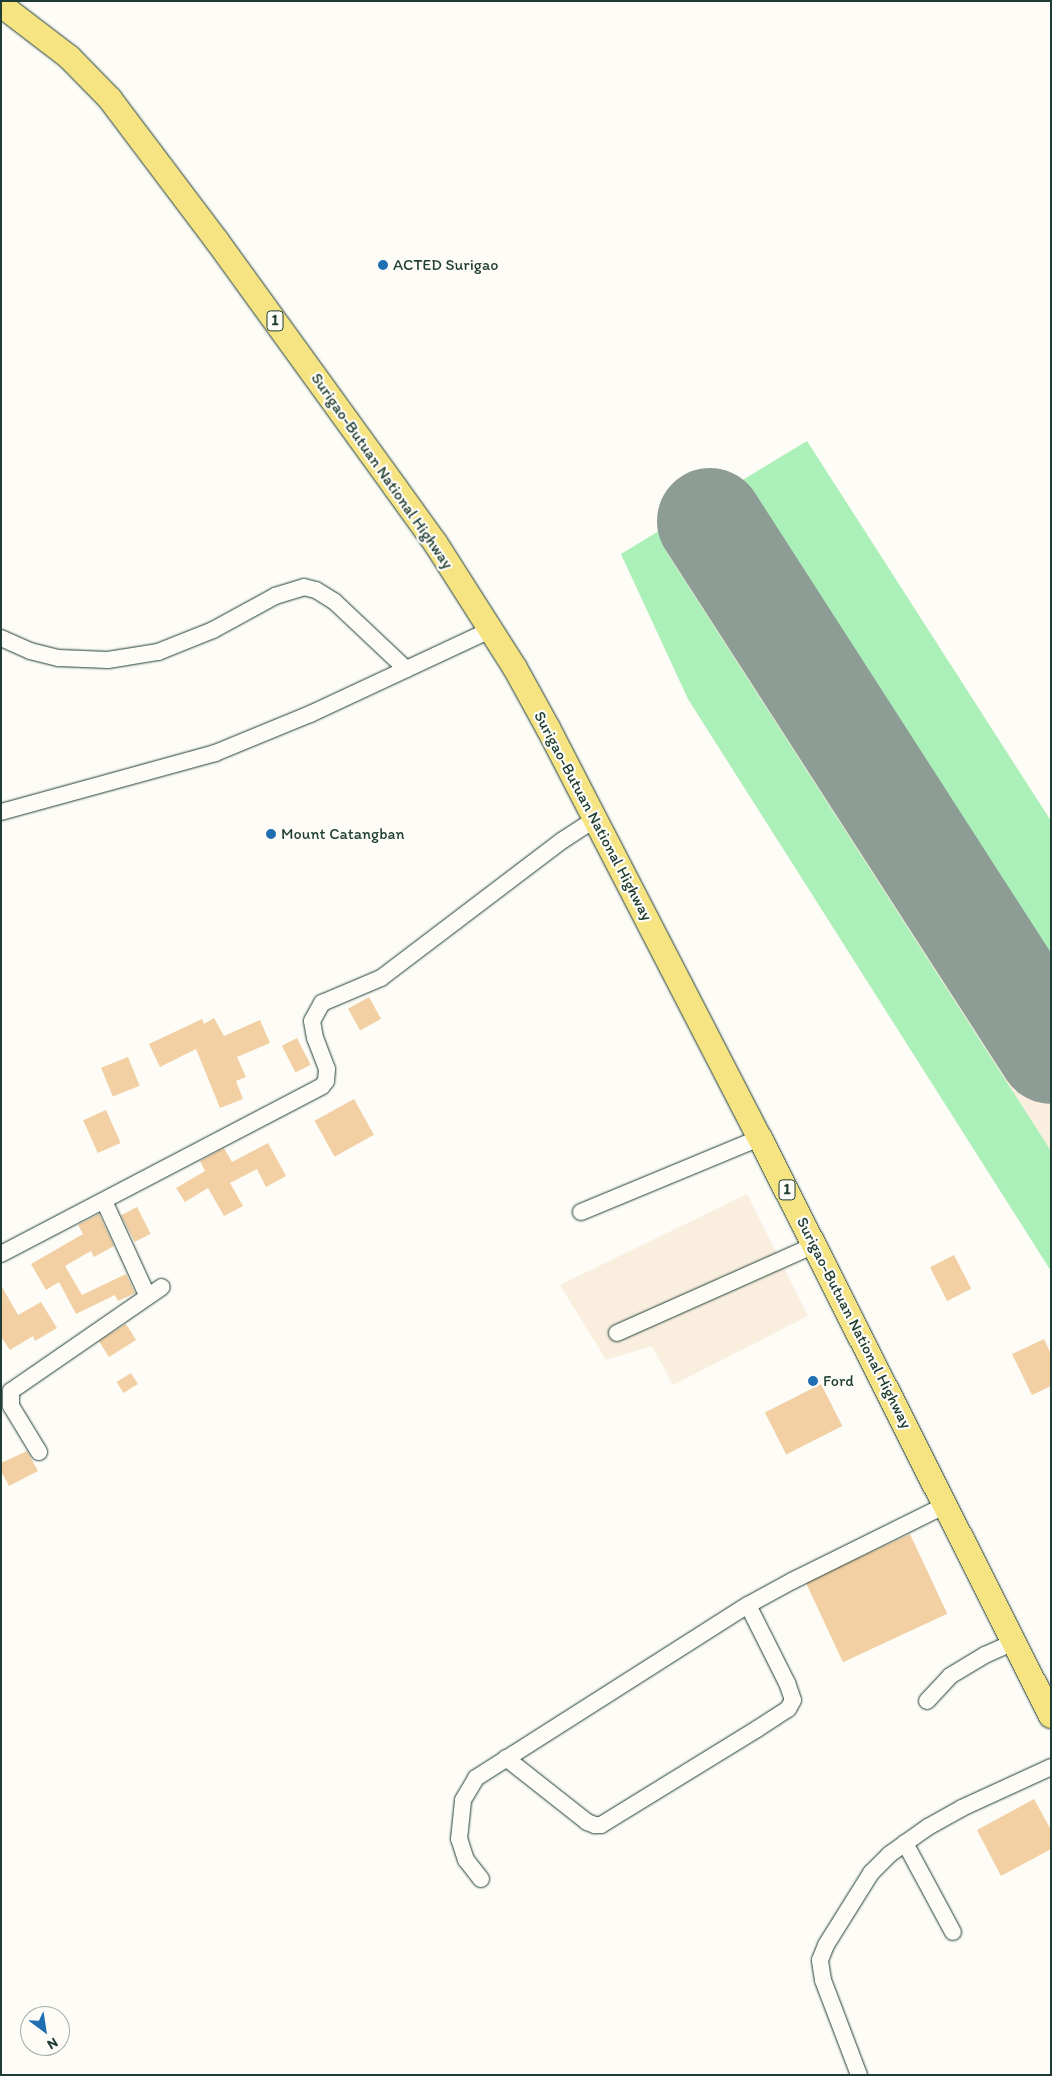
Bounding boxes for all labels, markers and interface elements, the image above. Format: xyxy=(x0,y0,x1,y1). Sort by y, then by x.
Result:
place label: ACTED Surigao xyxy=(393,255,498,275)
marker: ACTED Surigao xyxy=(377,259,389,271)
road number: 1 xyxy=(266,308,284,334)
street label: Surigao-Butuan National Highway xyxy=(307,369,457,573)
street label: Surigao-Butuan National Highway xyxy=(530,708,656,924)
place label: Mount Catangban xyxy=(281,824,403,844)
marker: Mount Catangban xyxy=(265,828,277,840)
road number: 1 xyxy=(778,1178,796,1202)
street label: Surigao-Butuan National Highway xyxy=(792,1214,916,1432)
place label: Ford xyxy=(823,1371,854,1391)
marker: Ford xyxy=(807,1375,819,1387)
north arrow xyxy=(20,2006,70,2056)
text: N xyxy=(44,2034,61,2053)

